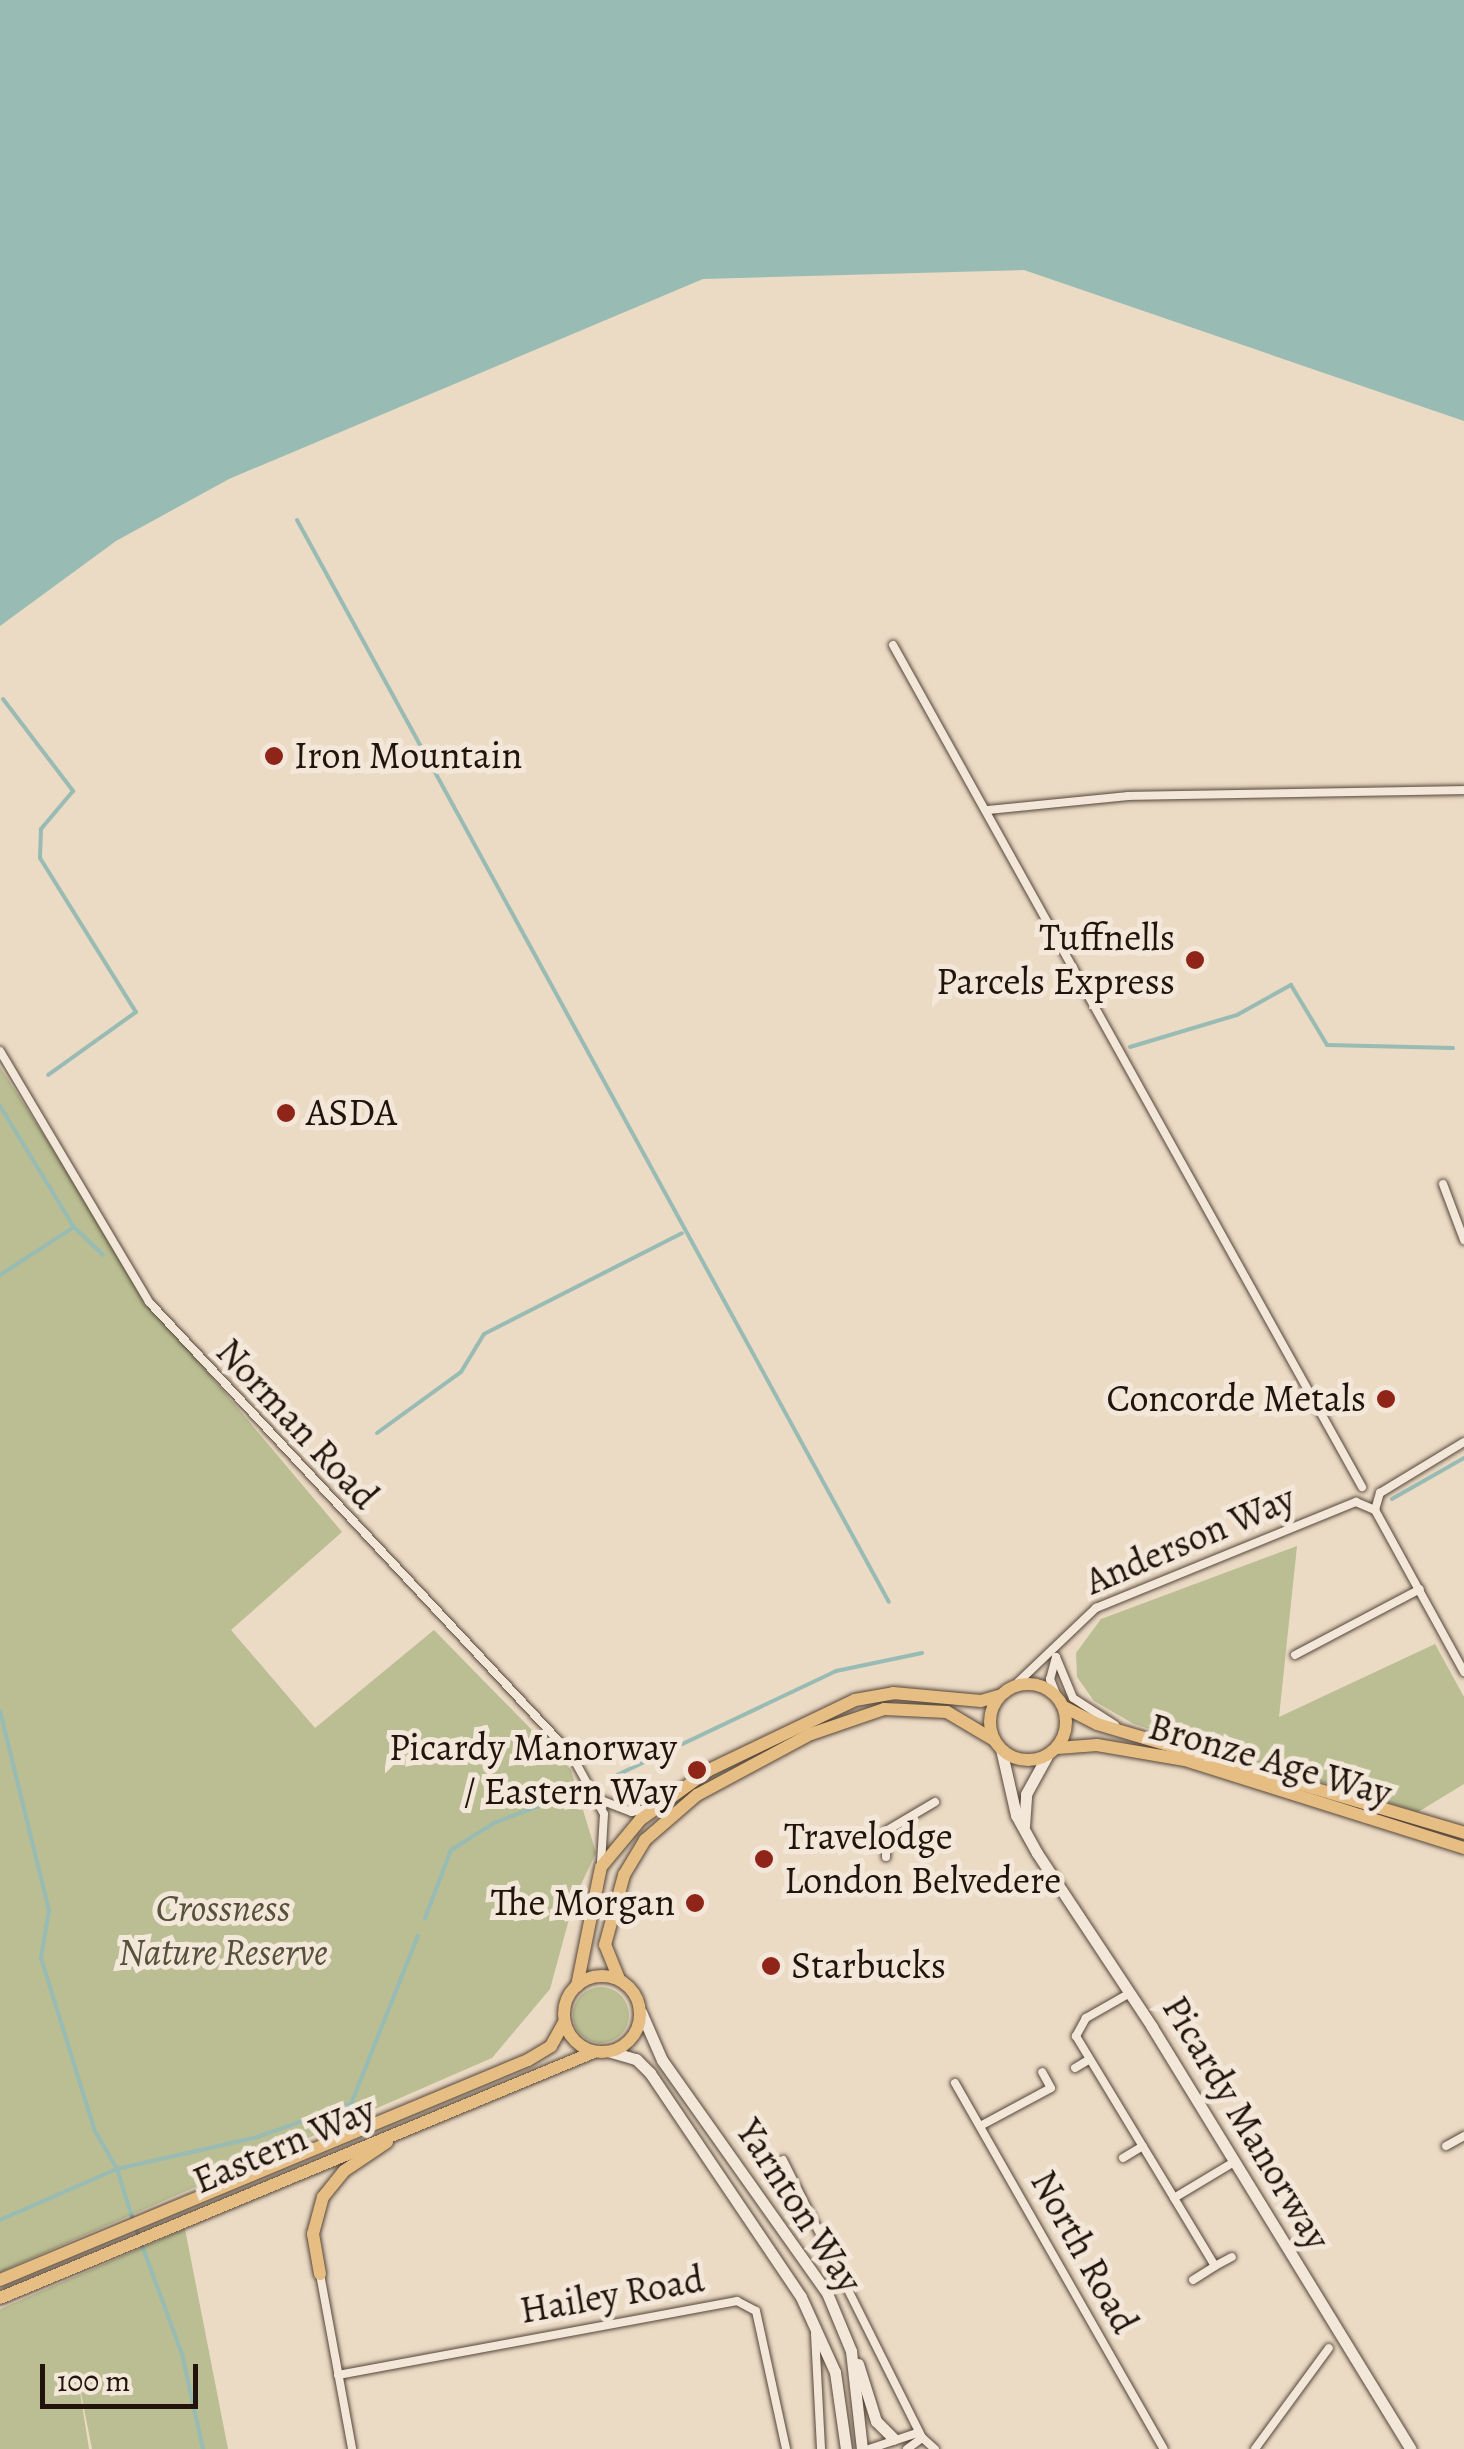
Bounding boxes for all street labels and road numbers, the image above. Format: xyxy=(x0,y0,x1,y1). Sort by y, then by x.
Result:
street label: Norman Road xyxy=(206,1329,388,1519)
street label: Anderson Way xyxy=(1078,1475,1302,1605)
street label: Bronze Age Way xyxy=(1143,1704,1397,1816)
street label: Picardy Manorway xyxy=(1152,1988,1340,2258)
street label: Eastern Way xyxy=(186,2086,382,2204)
street label: Yarnton Way xyxy=(726,2111,872,2301)
street label: North Road xyxy=(1021,2162,1147,2342)
street label: Hailey Road xyxy=(516,2256,708,2334)

